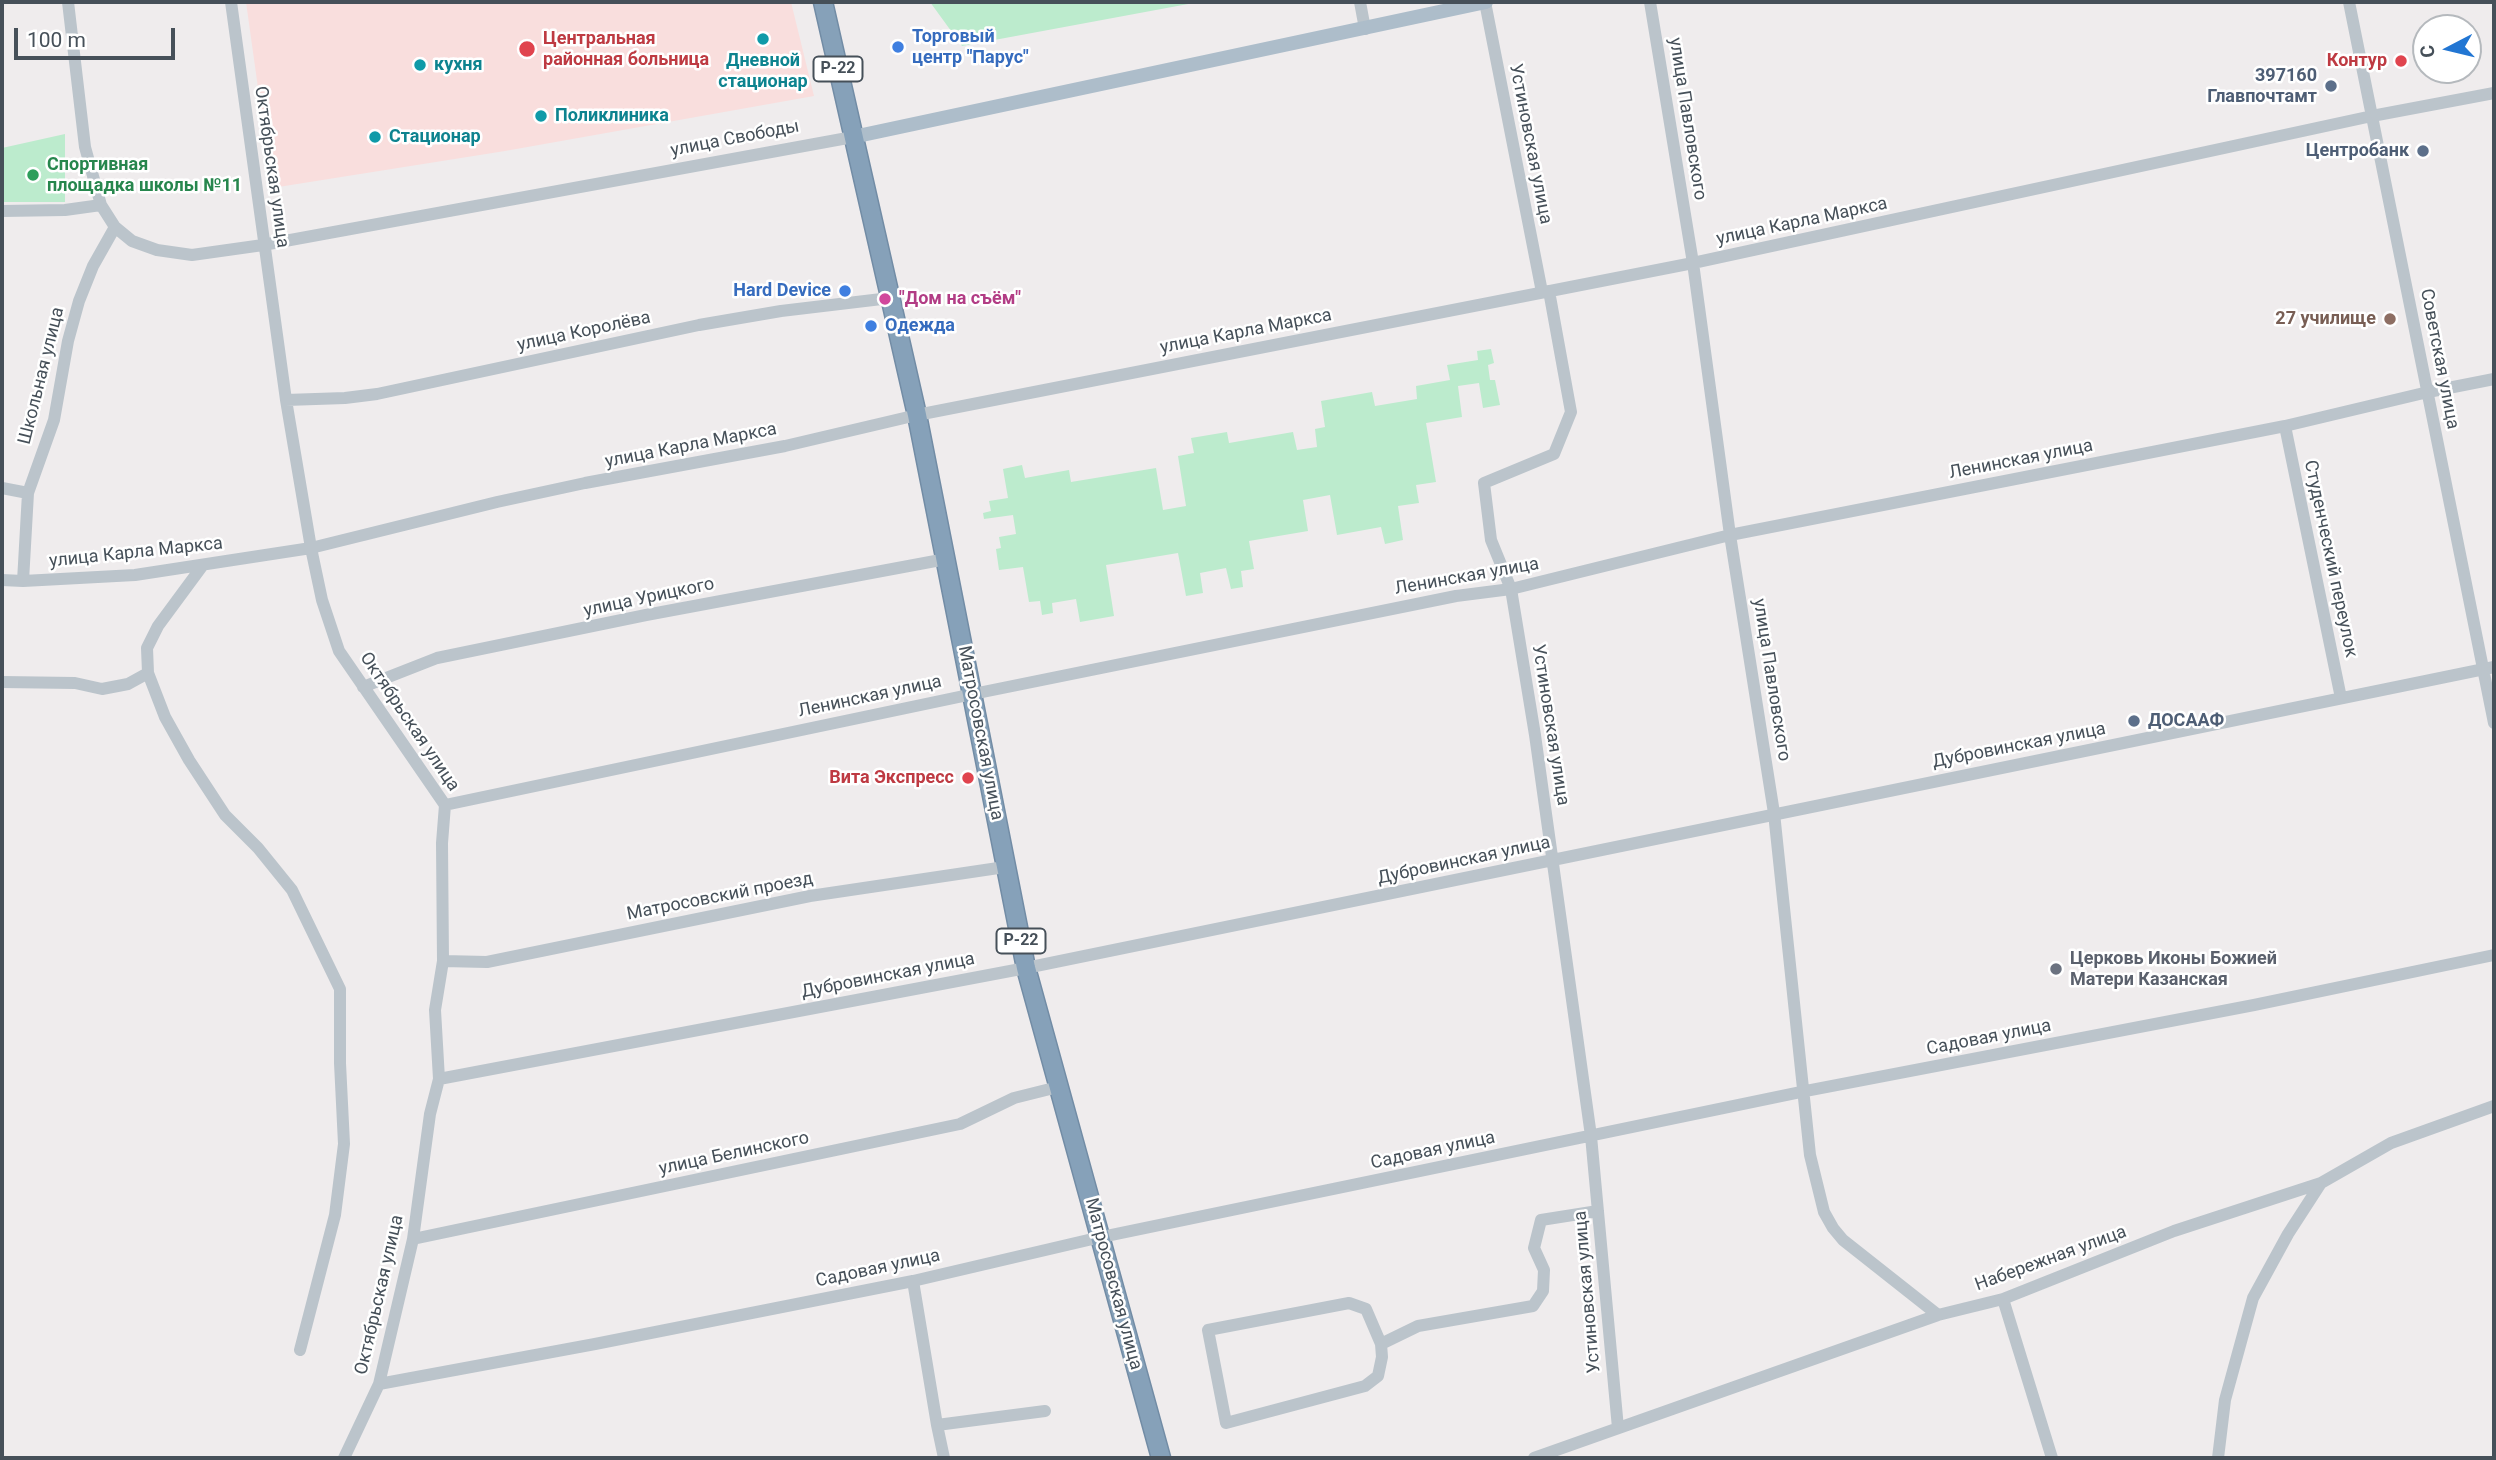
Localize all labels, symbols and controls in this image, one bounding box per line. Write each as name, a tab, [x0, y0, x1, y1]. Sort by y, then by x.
scale bar	[18, 14, 178, 58]
north arrow	[2412, 14, 2482, 84]
place label: Торговый центр "Парус"	[912, 26, 1029, 68]
text: 100 m	[27, 28, 86, 52]
place label: Центральная районная больница	[543, 28, 709, 70]
marker: Дневной стационар	[755, 31, 771, 47]
street label: улица Павловского	[1663, 36, 1711, 202]
marker: Центральная районная больница	[517, 39, 537, 59]
marker: Торговый центр "Парус"	[890, 39, 906, 55]
text: С	[2415, 44, 2440, 59]
place label: Дневной стационар	[718, 50, 808, 92]
place label: Контур	[2327, 50, 2387, 72]
marker: Контур	[2393, 53, 2409, 69]
place label: кухня	[434, 54, 483, 76]
marker: кухня	[412, 57, 428, 73]
road number: Р-22	[814, 57, 862, 82]
street label: Устиновская улица	[1504, 62, 1556, 226]
place label: 397160 Главпочтамт	[2207, 65, 2317, 108]
marker: 397160 Главпочтамт	[2323, 78, 2339, 94]
street label: Октябрьская улица	[249, 85, 293, 249]
place label: Поликлиника	[555, 105, 669, 127]
marker: Поликлиника	[533, 108, 549, 124]
street label: улица Свободы	[669, 116, 801, 162]
place label: Стационар	[389, 126, 481, 148]
marker: Стационар	[367, 129, 383, 145]
place label: Центробанк	[2306, 140, 2409, 162]
marker: Центробанк	[2415, 143, 2431, 159]
place label: Спортивная площадка школы №11	[47, 154, 242, 196]
marker: Спортивная площадка школы №11	[25, 167, 41, 183]
street label: улица Карла Маркса	[1715, 193, 1889, 251]
place label: Hard Device	[733, 280, 831, 302]
marker: Hard Device	[837, 283, 853, 299]
street label: Советская улица	[2415, 287, 2463, 431]
place label: "Дом на съём"	[899, 288, 1021, 310]
marker: "Дом на съём"	[877, 291, 893, 307]
street label: Школьная улица	[15, 305, 69, 447]
street label: улица Карла Маркса	[1158, 305, 1334, 359]
street label: улица Королёва	[515, 307, 653, 357]
place label: 27 училище	[2275, 308, 2376, 330]
marker: 27 училище	[2382, 311, 2398, 327]
place label: Одежда	[885, 315, 955, 337]
marker: Одежда	[863, 318, 879, 334]
street label: улица Карла Маркса	[603, 419, 779, 473]
street label: Ленинская улица	[1947, 435, 2095, 485]
street label: Студенческий переулок	[2299, 458, 2361, 660]
street label: улица Карла Маркса	[48, 533, 224, 573]
street label: Ленинская улица	[1393, 554, 1541, 600]
street label: улица Урицкого	[582, 574, 716, 622]
street label: улица Павловского	[1747, 597, 1795, 763]
street label: Устиновская улица	[1527, 643, 1573, 807]
street label: Матросовская улица	[953, 644, 1007, 822]
street label: Октябрьская улица	[354, 648, 464, 796]
street label: Ленинская улица	[796, 671, 944, 723]
place label: ДОСААФ	[2148, 710, 2224, 732]
marker: ДОСААФ	[2126, 713, 2142, 729]
street label: Дубровинская улица	[1931, 719, 2107, 773]
place label: Вита Экспресс	[829, 767, 954, 789]
marker: Вита Экспресс	[960, 770, 976, 786]
street label: Дубровинская улица	[1376, 832, 1552, 890]
street label: Матросовский проезд	[625, 868, 815, 926]
road number: Р-22	[996, 928, 1046, 953]
place label: Церковь Иконы Божией Матери Казанская	[2070, 948, 2277, 990]
street label: Дубровинская улица	[800, 949, 976, 1003]
marker: Церковь Иконы Божией Матери Казанская	[2048, 961, 2064, 977]
street label: Садовая улица	[1925, 1015, 2053, 1061]
street label: Садовая улица	[1369, 1127, 1497, 1175]
street label: улица Белинского	[657, 1128, 811, 1180]
street label: Матросовская улица	[1080, 1196, 1146, 1372]
street label: Устиновская улица	[1570, 1210, 1606, 1374]
street label: Октябрьская улица	[351, 1213, 409, 1377]
street label: Набережная улица	[1972, 1222, 2130, 1296]
street label: Садовая улица	[814, 1245, 942, 1293]

